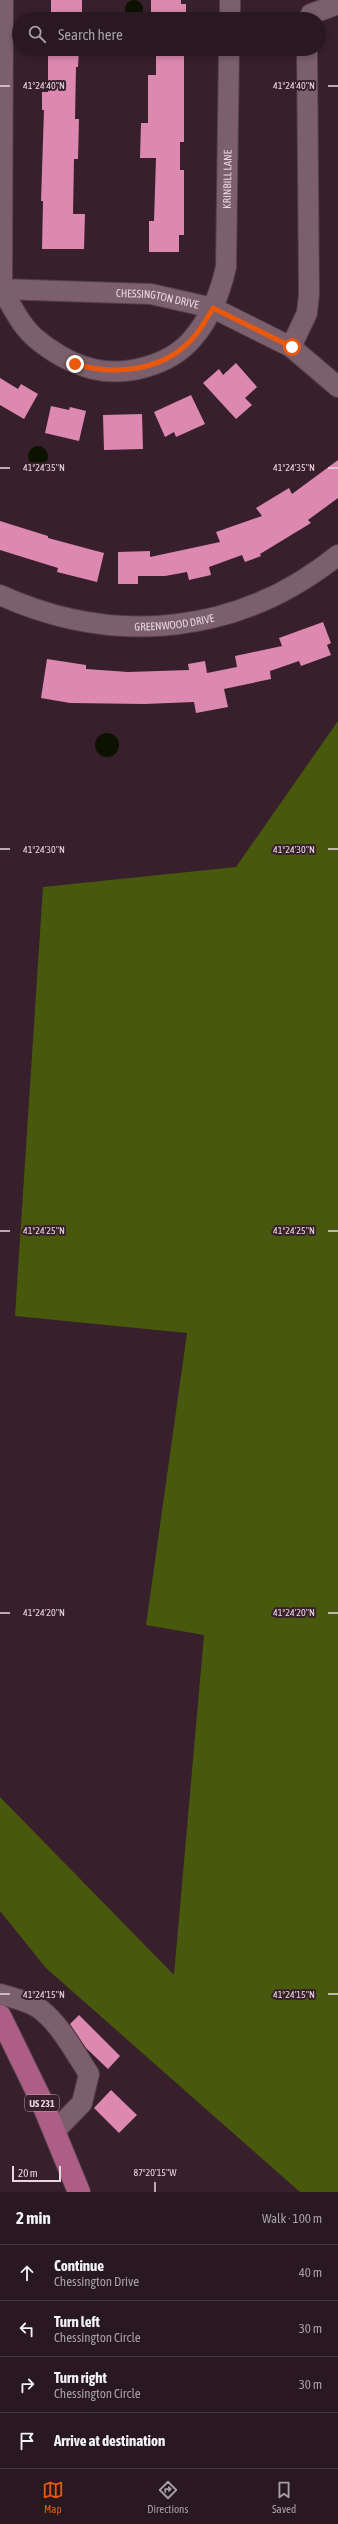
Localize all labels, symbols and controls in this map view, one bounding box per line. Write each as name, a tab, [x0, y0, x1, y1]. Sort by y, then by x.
search box	[12, 12, 326, 56]
icon: search	[26, 23, 48, 45]
text: Search here	[58, 26, 123, 43]
text: 41°24'40"N	[23, 80, 65, 91]
text: 41°24'40"N	[273, 80, 315, 91]
street label: KRINBILL LANE	[221, 149, 234, 209]
street label: CHESSINGTON DRIVE	[116, 287, 200, 311]
route start	[283, 338, 301, 356]
route end	[66, 355, 84, 373]
text: 41°24'35"N	[23, 462, 65, 473]
text: 41°24'35"N	[273, 462, 315, 473]
street label: GREENWOOD DRIVE	[134, 612, 216, 632]
text: 41°24'30"N	[23, 844, 65, 855]
text: 41°24'30"N	[273, 844, 315, 855]
text: 41°24'25"N	[23, 1225, 65, 1236]
text: 41°24'25"N	[273, 1225, 315, 1236]
text: 41°24'20"N	[23, 1607, 65, 1618]
text: 41°24'20"N	[273, 1607, 315, 1618]
text: 41°24'15"N	[23, 1989, 65, 2000]
text: 41°24'15"N	[273, 1989, 315, 2000]
road number: US 231	[25, 2095, 59, 2111]
scale bar	[12, 2164, 61, 2183]
text: 20 m	[18, 2167, 38, 2179]
text: 87°20'15"W	[133, 2167, 177, 2178]
text: 2 min	[16, 2208, 51, 2228]
text: Walk · 100 m	[262, 2211, 322, 2226]
text: Continue	[54, 2257, 104, 2274]
icon: ahead	[16, 2262, 38, 2284]
text: 40 m	[299, 2265, 322, 2280]
text: Chessington Drive	[54, 2274, 139, 2289]
text: Turn left	[54, 2313, 100, 2330]
icon: left	[16, 2318, 38, 2340]
text: 30 m	[299, 2321, 322, 2336]
text: Chessington Circle	[54, 2330, 141, 2345]
text: Turn right	[54, 2369, 107, 2386]
icon: right	[16, 2374, 38, 2396]
text: 30 m	[299, 2377, 322, 2392]
text: Chessington Circle	[54, 2386, 141, 2401]
icon: arrive	[16, 2430, 38, 2452]
text: Arrive at destination	[54, 2432, 165, 2449]
tab: Map	[42, 2479, 64, 2515]
tab: Directions	[147, 2479, 188, 2515]
tab: Saved	[272, 2479, 296, 2515]

